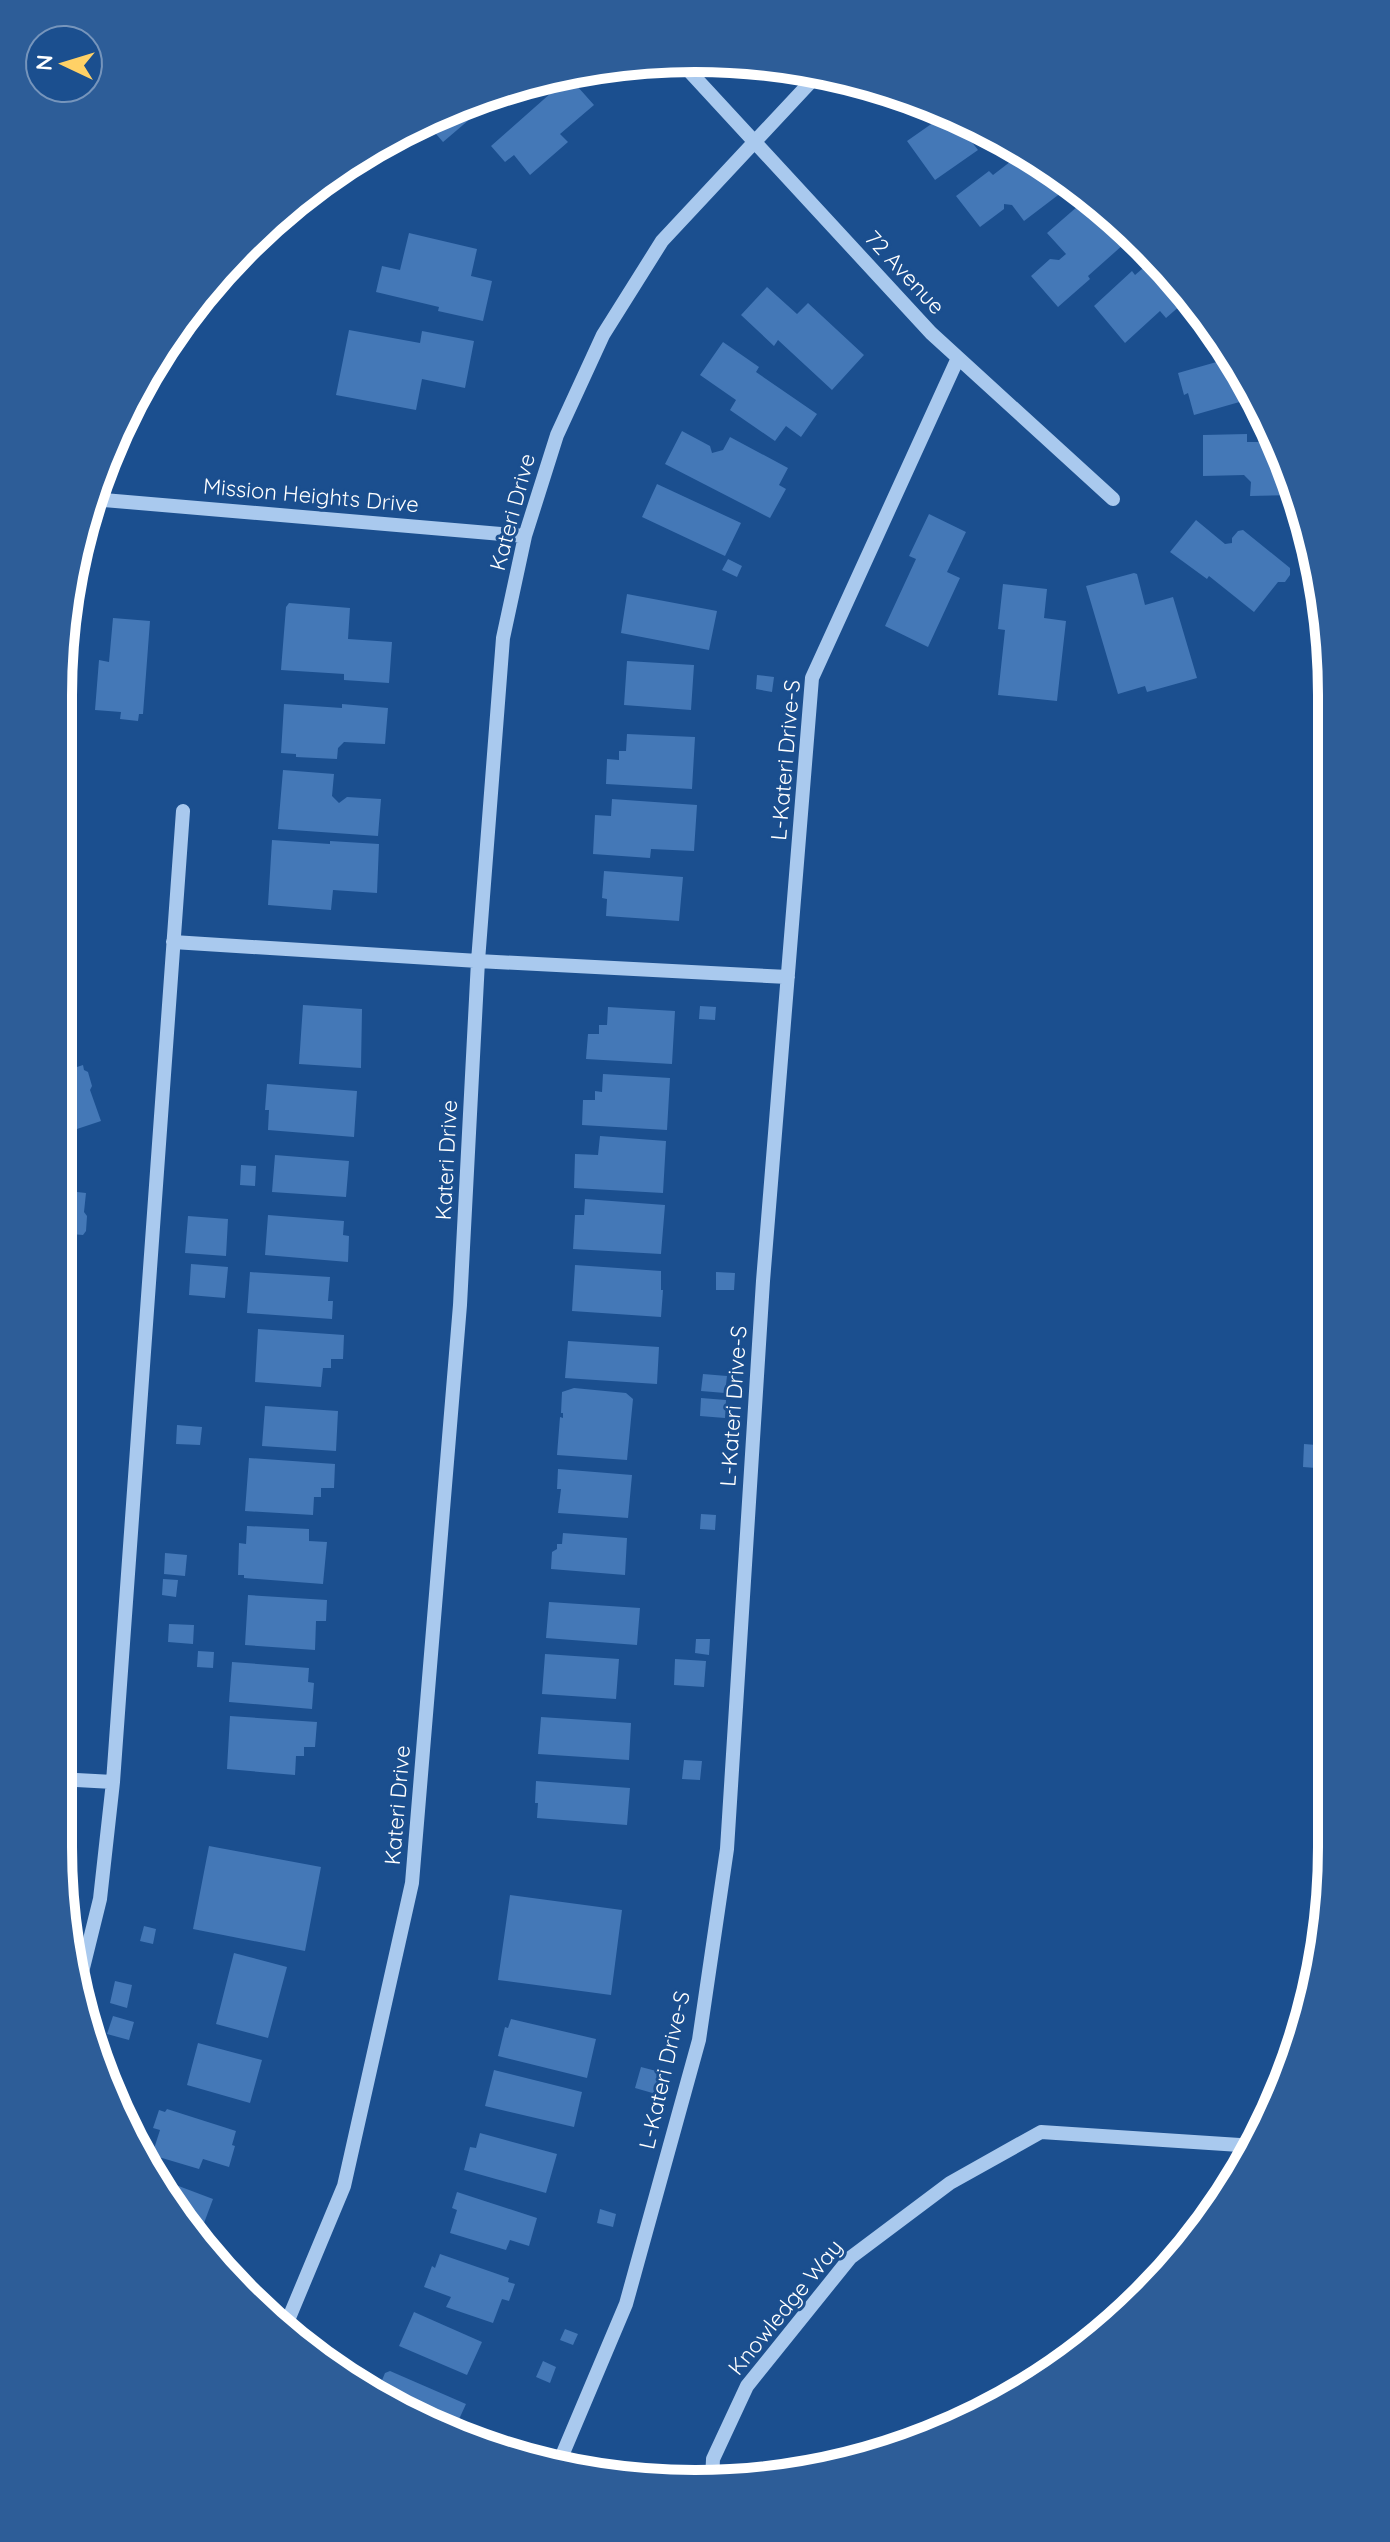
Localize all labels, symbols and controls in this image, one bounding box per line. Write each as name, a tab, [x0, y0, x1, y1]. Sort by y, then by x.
north arrow	[24, 24, 104, 104]
text: N	[30, 54, 59, 72]
street label: 72 Avenue	[859, 224, 951, 320]
street label: Kateri Drive	[483, 450, 541, 574]
street label: Mission Heights Drive	[202, 472, 420, 518]
street label: L-Kateri Drive-S	[764, 678, 806, 842]
street label: Kateri Drive	[429, 1099, 463, 1221]
street label: L-Kateri Drive-S	[713, 1325, 753, 1487]
street label: Kateri Drive	[378, 1744, 416, 1866]
street label: L-Kateri Drive-S	[632, 1988, 696, 2152]
street label: Knowledge Way	[722, 2234, 848, 2380]

